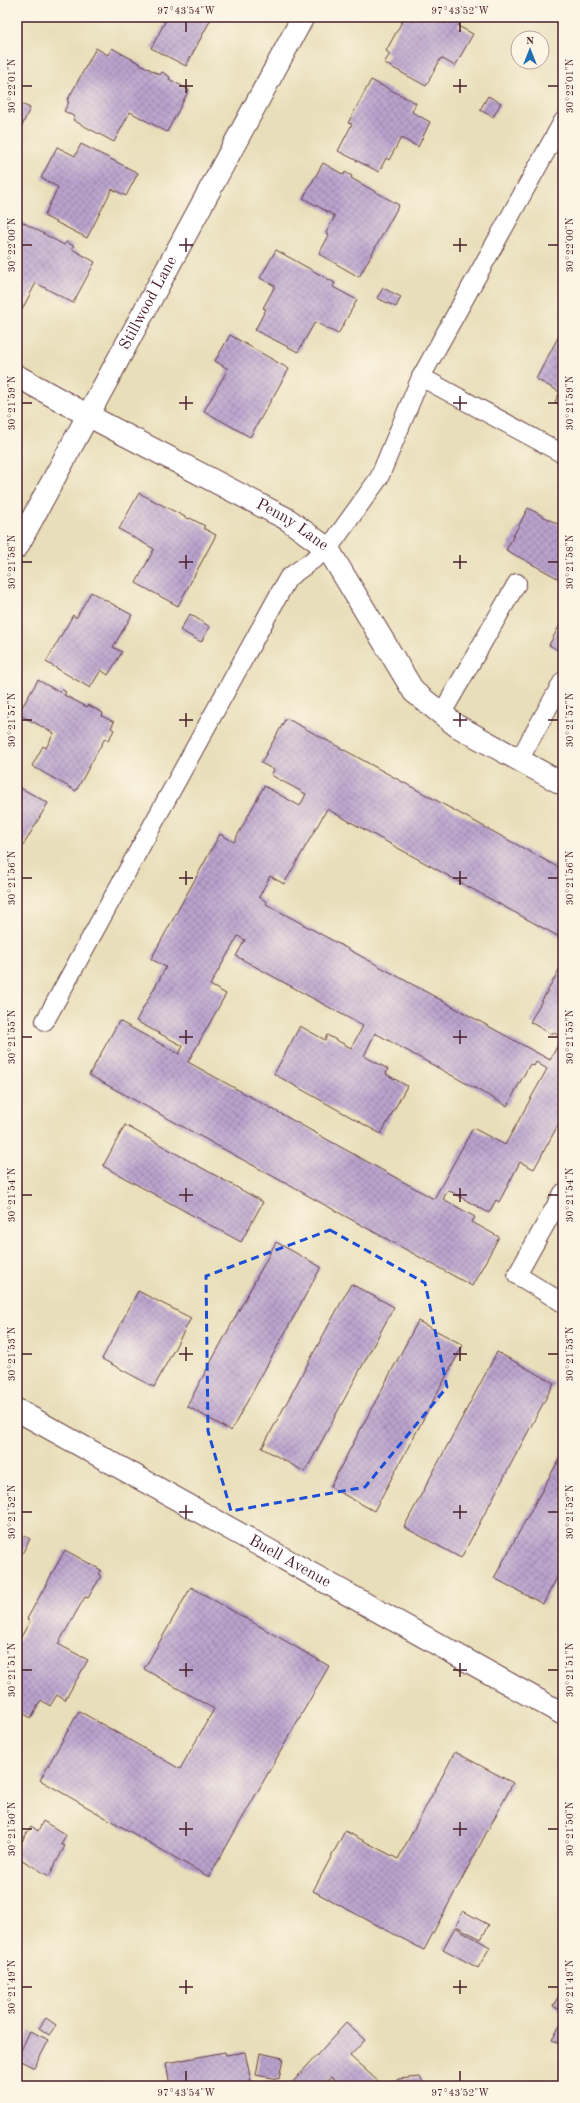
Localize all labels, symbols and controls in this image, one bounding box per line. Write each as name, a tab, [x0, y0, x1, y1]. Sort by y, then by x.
text: 97°43'54"W	[157, 6, 215, 16]
text: 97°43'52"W	[431, 6, 489, 16]
north arrow	[510, 30, 550, 70]
text: N	[526, 36, 535, 47]
text: 30°22'01"N	[7, 58, 17, 113]
text: 30°22'01"N	[565, 58, 575, 113]
text: 30°22'00"N	[7, 217, 17, 272]
text: 30°22'00"N	[565, 217, 575, 272]
street label: Stillwood Lane	[117, 254, 180, 353]
text: 30°21'59"N	[7, 375, 17, 430]
text: 30°21'59"N	[565, 375, 575, 430]
street label: Penny Lane	[253, 496, 331, 554]
text: 30°21'58"N	[7, 534, 17, 589]
text: 30°21'58"N	[565, 534, 575, 589]
text: 30°21'57"N	[7, 692, 17, 747]
text: 30°21'57"N	[565, 692, 575, 747]
text: 30°21'56"N	[7, 850, 17, 905]
text: 30°21'56"N	[565, 850, 575, 905]
text: 30°21'55"N	[7, 1009, 17, 1064]
text: 30°21'55"N	[565, 1009, 575, 1064]
text: 30°21'54"N	[7, 1167, 17, 1222]
text: 30°21'54"N	[565, 1167, 575, 1222]
text: 30°21'53"N	[7, 1326, 17, 1381]
text: 30°21'53"N	[565, 1326, 575, 1381]
text: 30°21'52"N	[7, 1484, 17, 1539]
text: 30°21'52"N	[565, 1484, 575, 1539]
street label: Buell Avenue	[246, 1533, 333, 1591]
text: 30°21'51"N	[7, 1642, 17, 1697]
text: 30°21'51"N	[565, 1642, 575, 1697]
text: 30°21'50"N	[7, 1801, 17, 1856]
text: 30°21'50"N	[565, 1801, 575, 1856]
text: 30°21'49"N	[7, 1959, 17, 2014]
text: 30°21'49"N	[565, 1959, 575, 2014]
text: 97°43'54"W	[157, 2088, 215, 2098]
text: 97°43'52"W	[431, 2088, 489, 2098]

